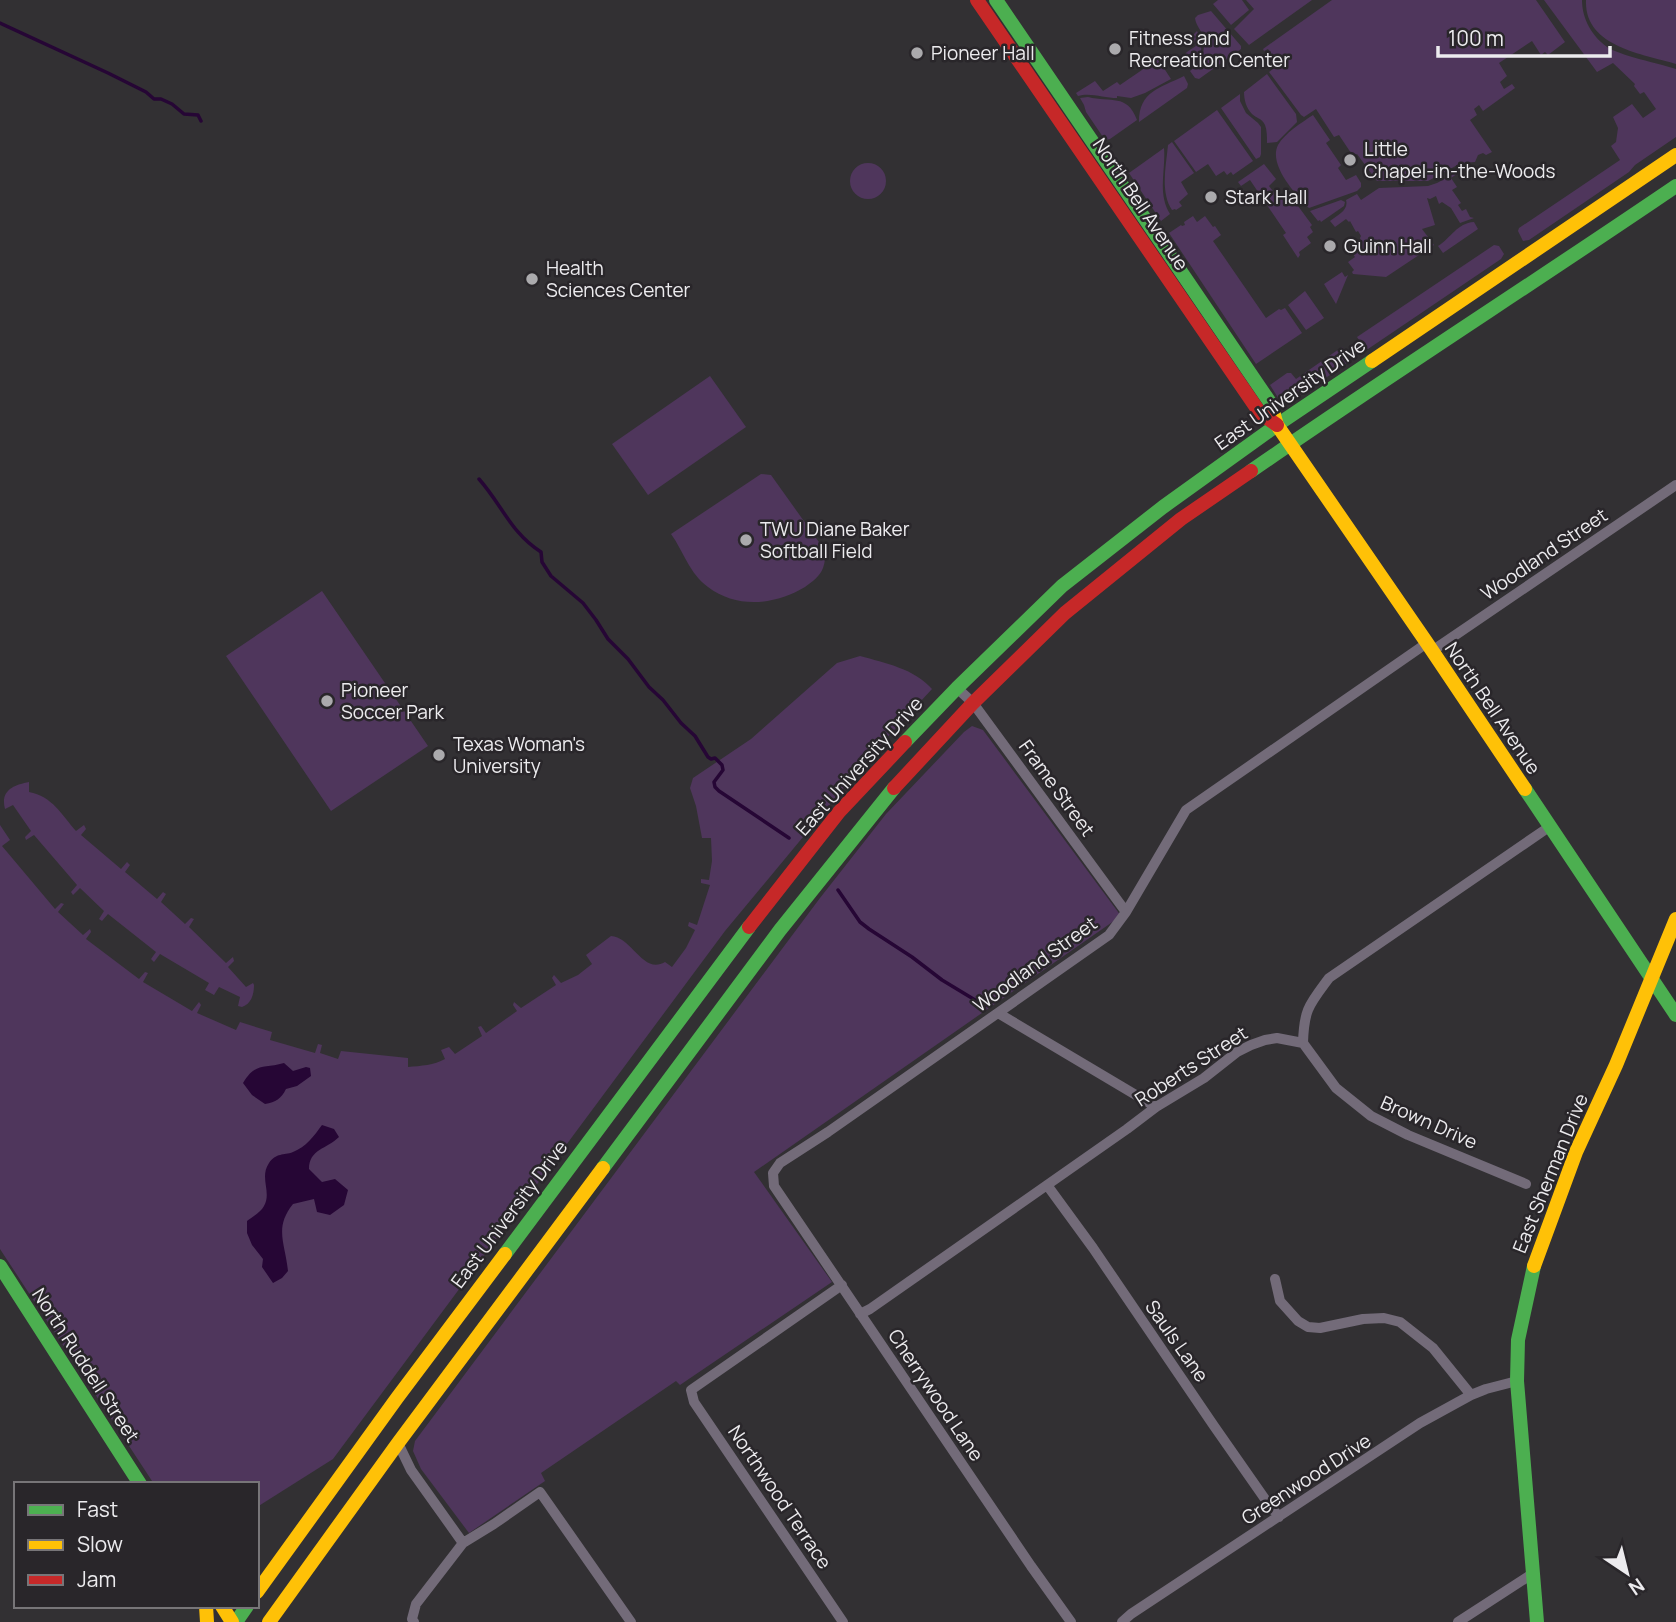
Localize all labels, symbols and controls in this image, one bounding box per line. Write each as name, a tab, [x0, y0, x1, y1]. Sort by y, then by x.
scale bar	[1438, 14, 1610, 58]
text: 100 m	[1448, 24, 1504, 52]
place label: Fitness and Recreation Center	[1129, 25, 1290, 73]
place label: Pioneer Hall	[931, 40, 1035, 66]
marker: Fitness and Recreation Center	[1107, 41, 1123, 57]
marker: Pioneer Hall	[909, 45, 925, 61]
street label: North Bell Avenue	[1087, 133, 1195, 275]
place label: Little Chapel-in-the-Woods	[1364, 136, 1555, 184]
marker: Little Chapel-in-the-Woods	[1342, 152, 1358, 168]
place label: Stark Hall	[1225, 184, 1307, 210]
marker: Stark Hall	[1203, 189, 1219, 205]
place label: Guinn Hall	[1344, 233, 1432, 259]
marker: Guinn Hall	[1322, 238, 1338, 254]
place label: Health Sciences Center	[546, 255, 691, 303]
marker: Health Sciences Center	[524, 271, 540, 287]
street label: East University Drive	[1209, 332, 1371, 456]
street label: Woodland Street	[1476, 502, 1612, 606]
place label: TWU Diane Baker Softball Field	[760, 516, 910, 564]
marker: TWU Diane Baker Softball Field	[738, 532, 754, 548]
street label: North Bell Avenue	[1439, 637, 1547, 779]
place label: Pioneer Soccer Park	[341, 677, 445, 725]
street label: East University Drive	[790, 691, 928, 841]
marker: Pioneer Soccer Park	[319, 693, 335, 709]
place label: Texas Woman's University	[453, 731, 585, 779]
street label: Frame Street	[1013, 735, 1101, 841]
marker: Texas Woman's University	[431, 747, 447, 763]
street label: Woodland Street	[968, 910, 1102, 1018]
street label: Roberts Street	[1130, 1020, 1252, 1112]
street label: Brown Drive	[1377, 1089, 1481, 1155]
street label: East Sherman Drive	[1506, 1089, 1594, 1257]
street label: East University Drive	[445, 1135, 573, 1293]
street label: North Ruddell Street	[26, 1283, 146, 1447]
street label: Sauls Lane	[1139, 1295, 1215, 1387]
street label: Cherrywood Lane	[882, 1324, 990, 1466]
street label: Northwood Terrace	[722, 1420, 838, 1574]
street label: Greenwood Drive	[1236, 1427, 1376, 1531]
legend	[14, 1482, 259, 1608]
text: Fast	[77, 1495, 118, 1523]
text: Slow	[77, 1530, 123, 1558]
north arrow	[1592, 1538, 1662, 1608]
text: Jam	[77, 1565, 116, 1593]
text: N	[1624, 1572, 1650, 1601]

